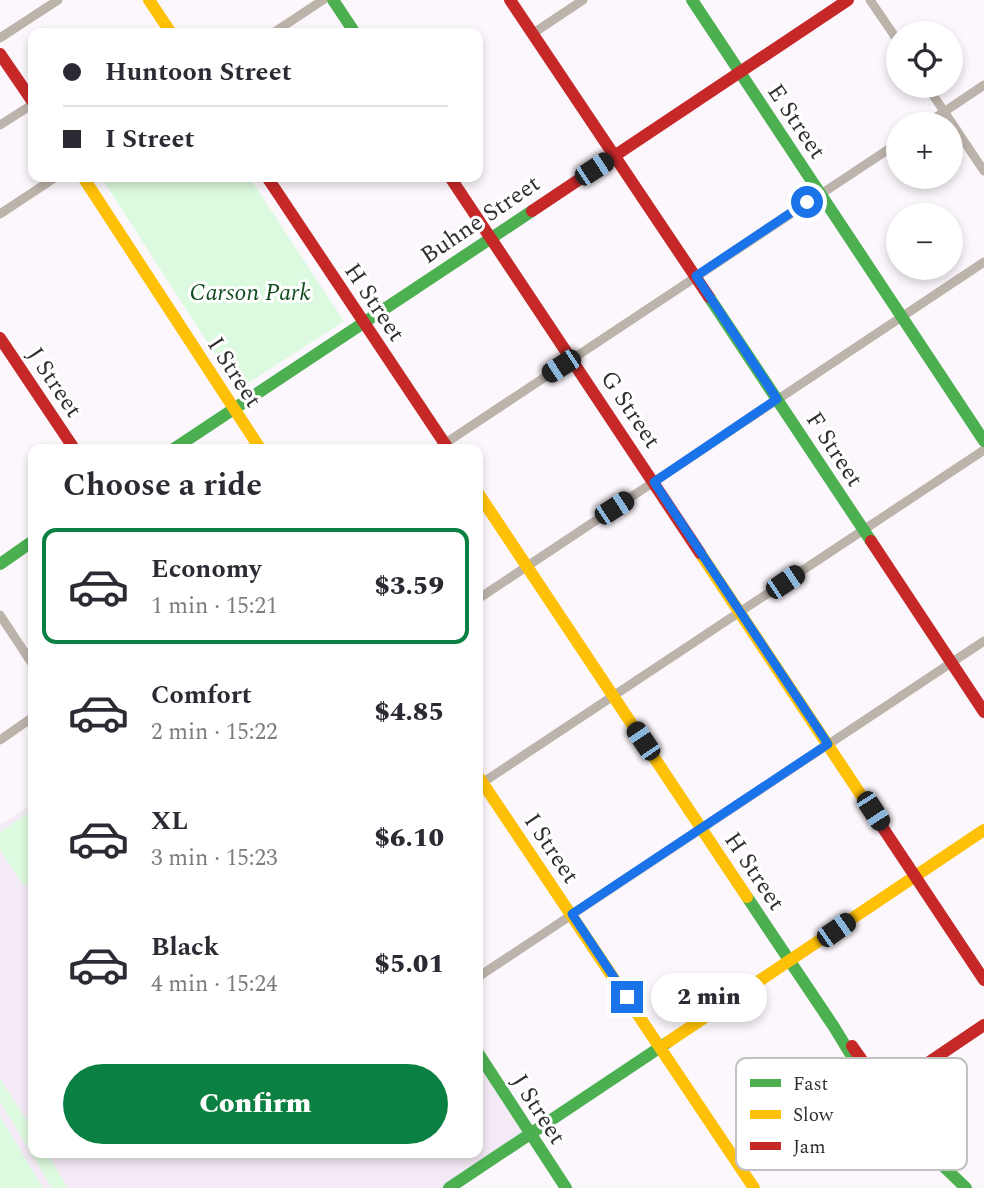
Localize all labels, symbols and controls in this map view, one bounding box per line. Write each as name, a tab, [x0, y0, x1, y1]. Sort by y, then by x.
map controls	[886, 21, 963, 280]
button: locate	[886, 21, 963, 98]
text: Huntoon Street	[105, 52, 292, 92]
street label: E Street	[758, 76, 835, 167]
button: +	[886, 112, 963, 189]
text: I Street	[105, 119, 195, 159]
car	[571, 149, 618, 189]
street label: Buhne Street	[413, 166, 548, 273]
route start	[791, 186, 823, 218]
button: −	[886, 203, 963, 280]
street label: H Street	[335, 256, 414, 349]
park label: Carson Park	[189, 275, 311, 311]
street label: I Street	[198, 330, 271, 415]
street label: J Street	[17, 340, 91, 425]
car	[538, 346, 585, 386]
street label: G Street	[591, 363, 670, 456]
street label: F Street	[796, 405, 872, 494]
text: Choose a ride	[63, 461, 262, 510]
car	[591, 488, 638, 528]
text: Economy	[151, 549, 261, 589]
icon: car	[67, 555, 130, 618]
car	[762, 562, 809, 602]
text: $3.59	[374, 566, 444, 606]
text: 1 min · 15:21	[151, 589, 278, 624]
text: Comfort	[151, 675, 252, 715]
icon: car	[67, 681, 130, 744]
text: $4.85	[374, 692, 444, 732]
text: 2 min · 15:22	[151, 715, 278, 750]
car	[623, 718, 664, 764]
car	[853, 788, 894, 834]
text: XL	[151, 801, 188, 841]
street label: I Street	[514, 806, 588, 891]
icon: car	[67, 807, 130, 870]
text: $6.10	[374, 818, 444, 858]
street label: H Street	[715, 825, 794, 918]
text: 3 min · 15:23	[151, 841, 278, 876]
car	[813, 909, 860, 951]
text: Black	[151, 927, 219, 967]
icon: car	[67, 933, 130, 996]
text: $5.01	[374, 944, 444, 984]
text: 4 min · 15:24	[151, 967, 278, 1002]
callout: 2 min	[652, 972, 767, 1021]
text: 2 min	[677, 980, 741, 1015]
route end	[611, 981, 643, 1013]
legend	[736, 1058, 967, 1170]
button: Confirm	[63, 1064, 448, 1144]
street label: J Street	[502, 1067, 575, 1152]
text: Fast	[793, 1070, 829, 1099]
text: Slow	[793, 1101, 834, 1130]
text: Jam	[793, 1133, 825, 1162]

